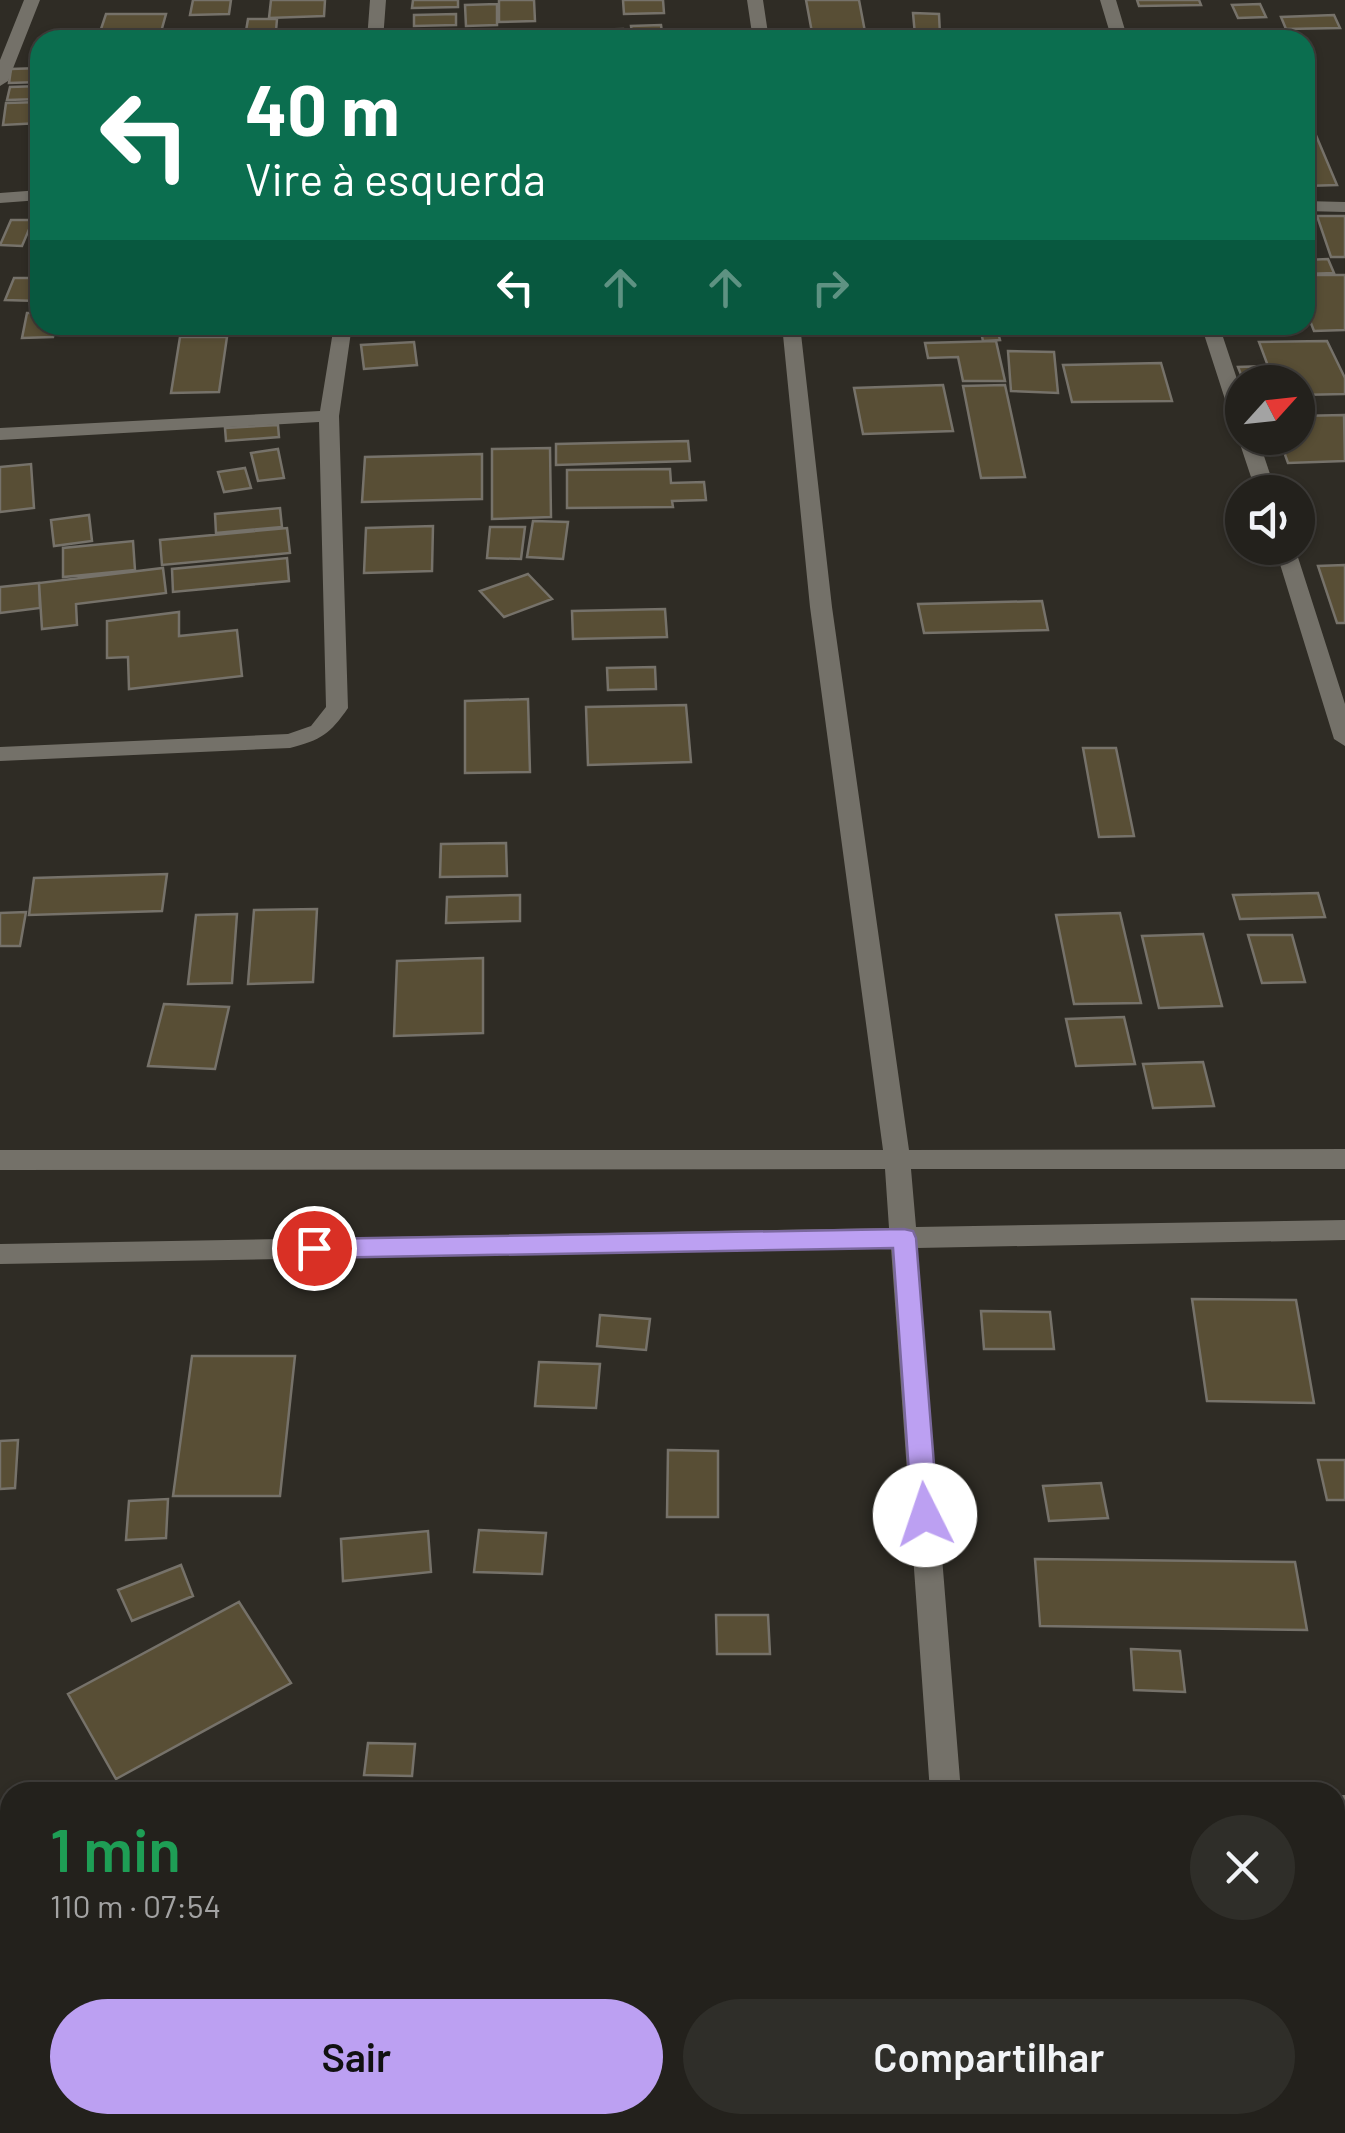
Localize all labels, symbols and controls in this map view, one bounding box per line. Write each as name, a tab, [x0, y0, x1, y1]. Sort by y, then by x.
text: 40 m	[245, 66, 400, 150]
icon: left	[80, 70, 210, 200]
text: Vire à esquerda	[245, 151, 546, 205]
icon: left	[488, 260, 543, 315]
icon: ahead	[593, 260, 648, 315]
icon: ahead	[698, 260, 753, 315]
icon: right	[803, 260, 858, 315]
north arrow	[1225, 365, 1315, 455]
map controls	[1225, 365, 1315, 565]
button: sound	[1225, 475, 1315, 565]
pin	[272, 1206, 357, 1291]
icon: arrive	[287, 1221, 342, 1276]
position arrow	[873, 1463, 977, 1567]
text: 1 min	[50, 1812, 181, 1884]
button: close	[1190, 1815, 1295, 1920]
text: 110 m · 07:54	[50, 1886, 221, 1924]
button: Sair	[50, 1999, 663, 2114]
button: Compartilhar	[683, 1999, 1295, 2114]

